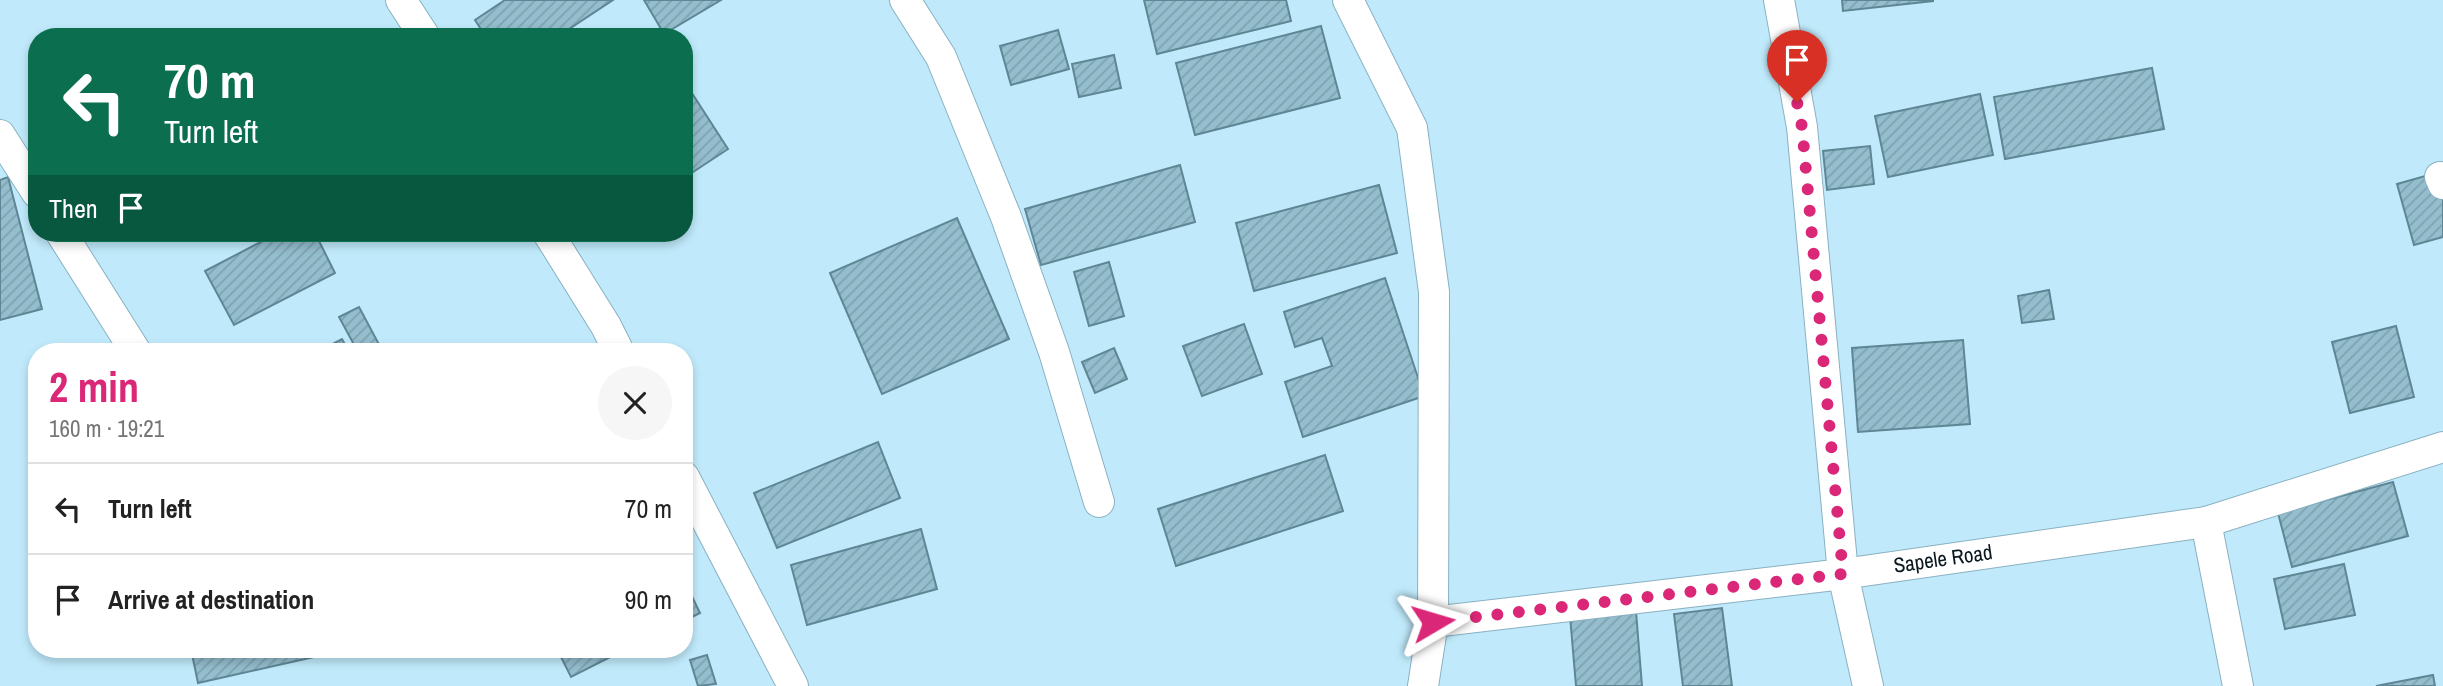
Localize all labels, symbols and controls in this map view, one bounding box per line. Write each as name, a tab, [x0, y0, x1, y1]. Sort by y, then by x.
pin	[1767, 30, 1827, 102]
icon: arrive	[1778, 41, 1816, 79]
text: 70 m	[164, 47, 256, 113]
icon: left	[49, 56, 140, 147]
text: Turn left	[164, 110, 258, 153]
icon: arrive	[112, 189, 150, 227]
text: Then	[49, 191, 98, 226]
text: 2 min	[49, 359, 139, 415]
button: close	[598, 366, 672, 440]
text: 160 m · 19:21	[49, 413, 164, 444]
icon: left	[49, 490, 87, 528]
text: Turn left	[108, 491, 192, 526]
text: 70 m	[625, 491, 672, 526]
street label: Sapele Road	[1892, 537, 1994, 580]
icon: arrive	[49, 581, 87, 619]
text: Arrive at destination	[108, 582, 314, 617]
text: 90 m	[625, 582, 672, 617]
position arrow	[1396, 585, 1470, 659]

